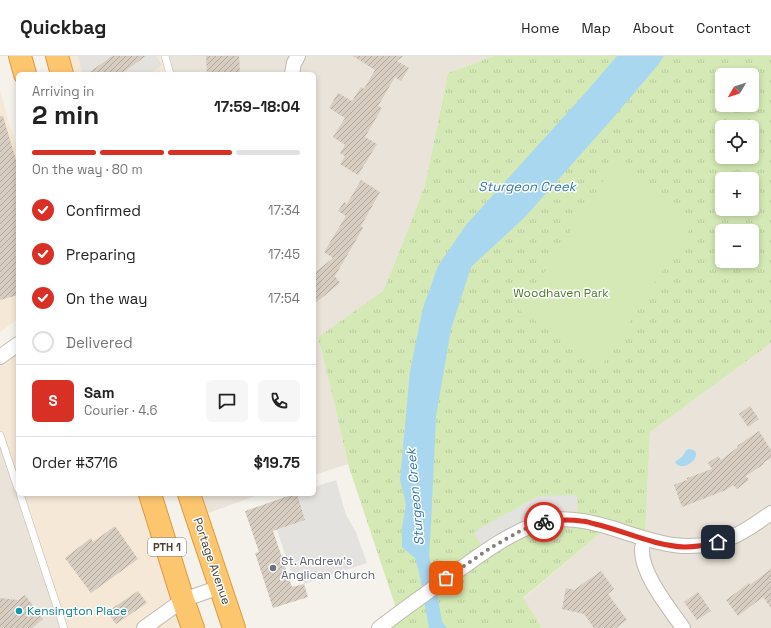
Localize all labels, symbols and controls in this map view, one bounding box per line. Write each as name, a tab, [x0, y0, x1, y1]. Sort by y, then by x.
text: Quickbag	[20, 15, 107, 40]
text: Home	[521, 19, 559, 37]
text: Map	[581, 19, 611, 37]
text: About	[633, 19, 674, 37]
text: Contact	[696, 19, 751, 37]
north arrow	[715, 68, 759, 112]
map controls	[715, 68, 759, 268]
text: Arriving in	[32, 83, 94, 100]
text: 17:59–18:04	[214, 97, 300, 116]
text: 2 min	[32, 98, 99, 132]
button: locate	[715, 120, 759, 164]
text: On the way · 80 m	[32, 161, 143, 178]
button: +	[715, 172, 759, 216]
water label: Sturgeon Creek	[478, 178, 578, 195]
icon: check	[32, 199, 54, 221]
text: Confirmed	[66, 201, 141, 220]
text: 17:34	[268, 202, 300, 219]
button: −	[715, 224, 759, 268]
icon: check	[32, 243, 54, 265]
text: Preparing	[66, 245, 136, 264]
text: 17:45	[268, 246, 300, 263]
park label: Woodhaven Park	[513, 285, 609, 301]
icon: check	[32, 287, 54, 309]
text: On the way	[66, 289, 147, 308]
text: 17:54	[268, 290, 300, 307]
text: Delivered	[66, 333, 133, 352]
button: chat	[206, 380, 248, 422]
button: phone	[258, 380, 300, 422]
text: Sam	[84, 383, 115, 402]
text: S	[48, 391, 58, 410]
text: Courier · 4.6	[84, 402, 157, 419]
water label: Sturgeon Creek	[402, 446, 428, 546]
text: Order #3716	[32, 453, 118, 472]
text: $19.75	[254, 453, 300, 472]
courier	[524, 502, 564, 542]
icon: bike	[533, 511, 555, 533]
street label: Portage Avenue	[190, 515, 234, 607]
pin	[701, 525, 735, 559]
icon: home	[707, 531, 729, 553]
road number: PTH 1	[148, 538, 186, 556]
place label: St. Andrew's Anglican Church	[281, 553, 375, 583]
pin	[429, 561, 463, 595]
marker: St. Andrew's Anglican Church	[268, 563, 278, 573]
icon: bag	[435, 567, 457, 589]
place label: Kensington Place	[27, 603, 127, 619]
marker: Kensington Place	[14, 606, 24, 616]

